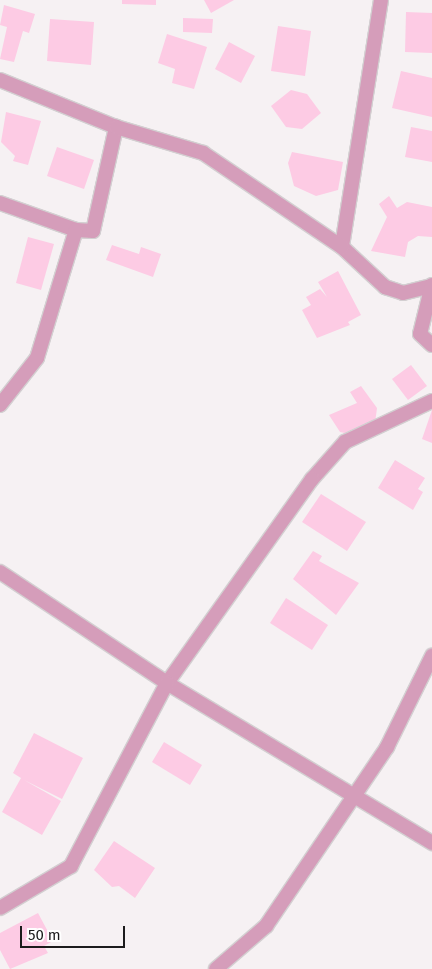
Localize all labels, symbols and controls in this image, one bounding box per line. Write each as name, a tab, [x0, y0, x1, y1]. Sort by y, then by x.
scale bar	[22, 916, 128, 948]
text: 50 m	[28, 926, 61, 944]

